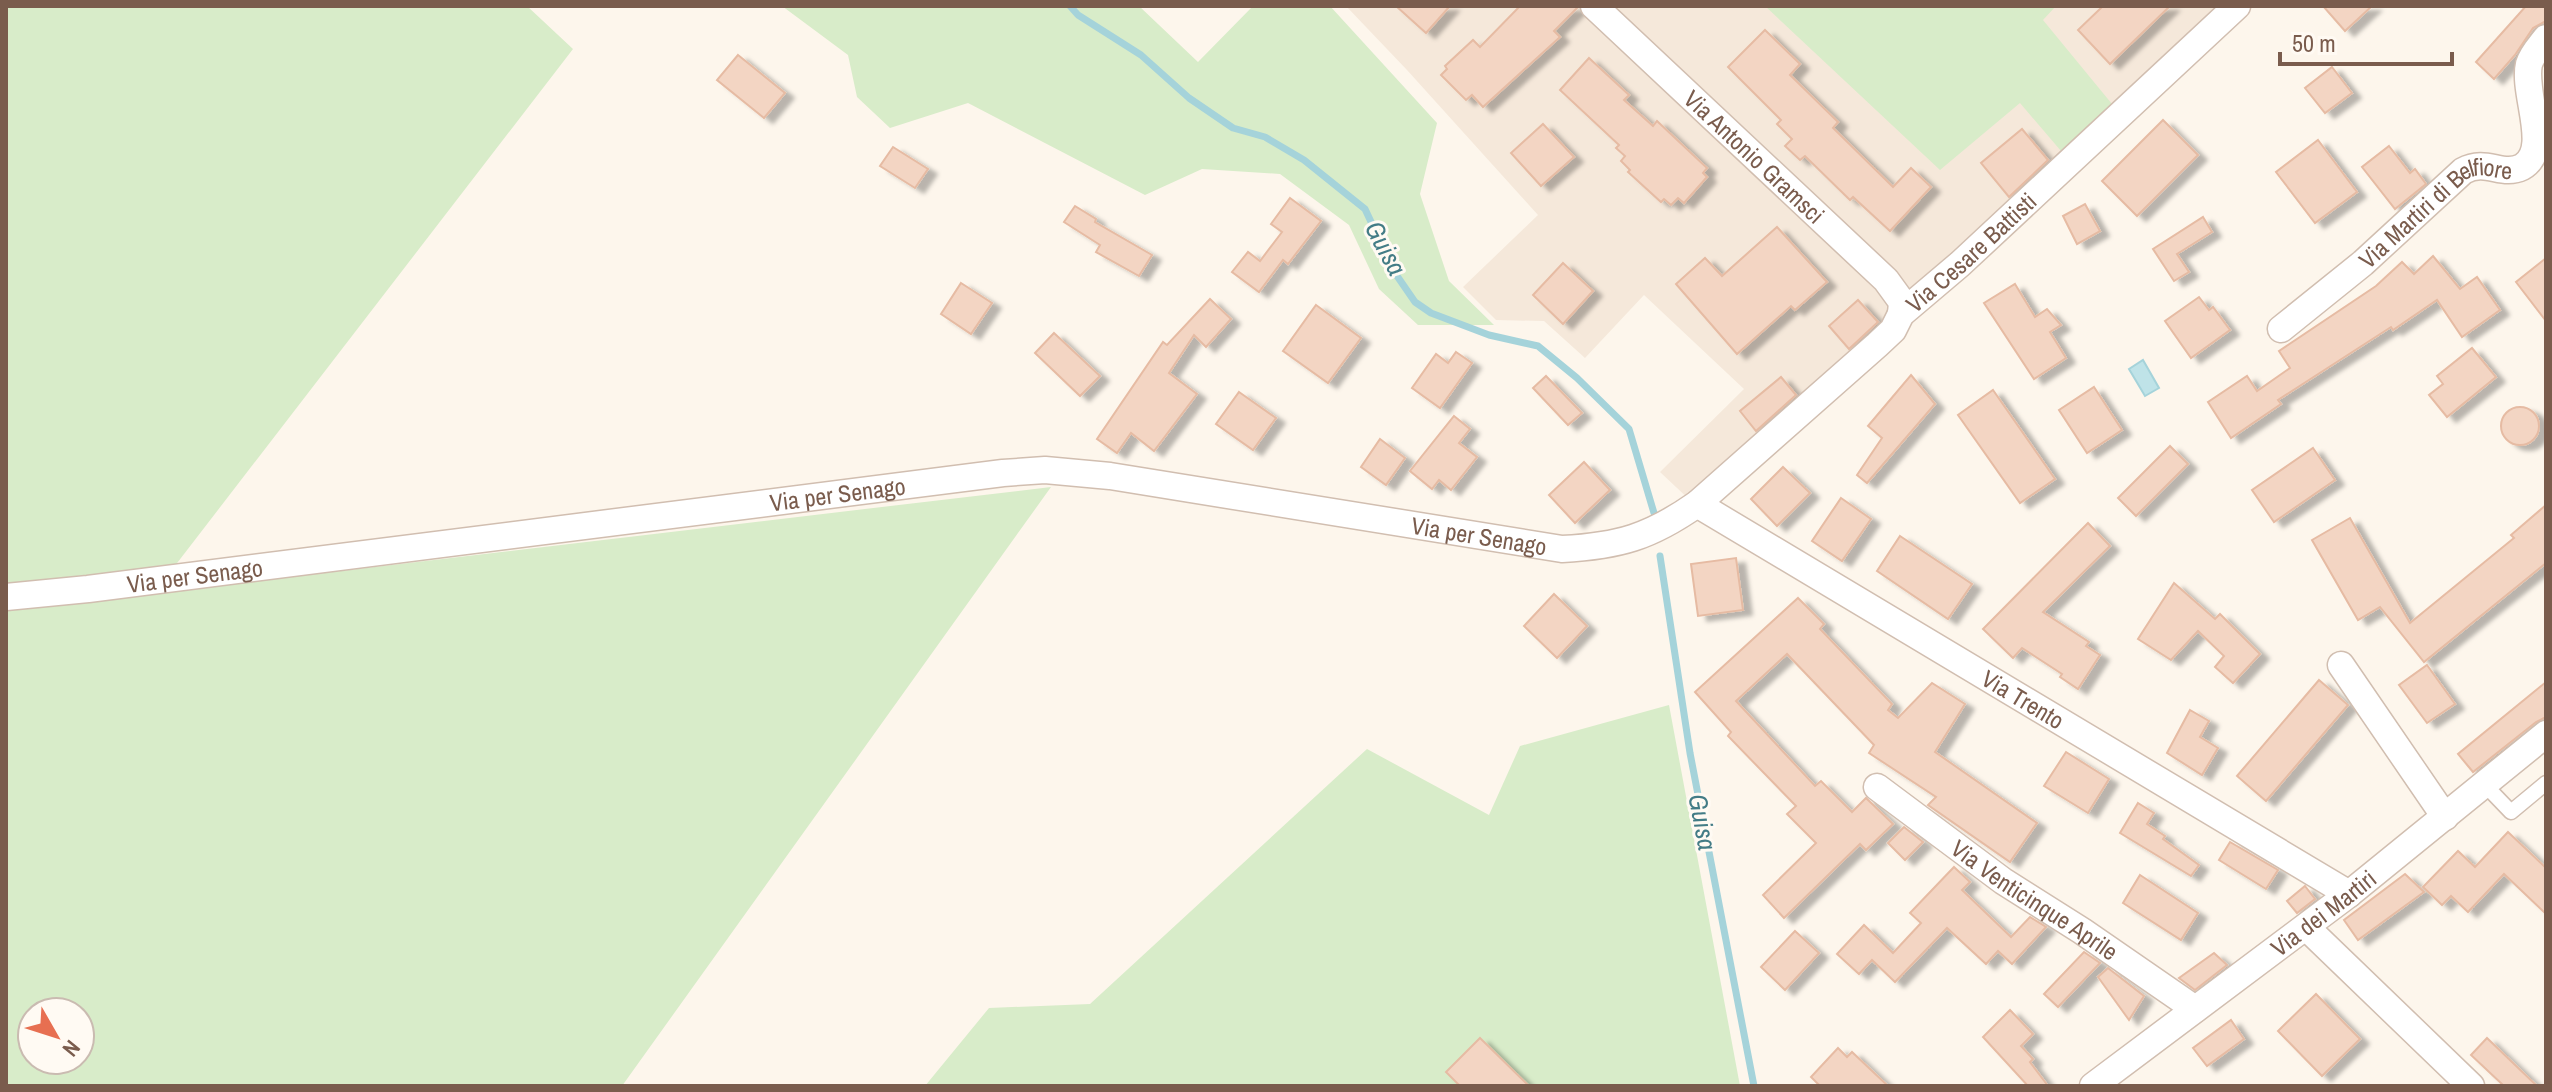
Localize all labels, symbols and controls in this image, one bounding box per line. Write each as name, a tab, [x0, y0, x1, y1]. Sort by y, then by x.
scale bar	[2280, 16, 2452, 66]
text: 50 m	[2292, 27, 2336, 59]
street label: Via Antonio Gramsci	[1677, 83, 1832, 230]
street label: Via Martiri di Belfiore	[2352, 150, 2513, 275]
street label: Via Cesare Battisti	[1899, 185, 2043, 319]
water label: Guisa	[1357, 215, 1415, 281]
street label: Via per Senago	[768, 470, 907, 518]
street label: Via per Senago	[1409, 509, 1549, 562]
street label: Via per Senago	[125, 551, 265, 600]
street label: Via Trento	[1976, 662, 2070, 736]
water label: Guisa	[1680, 791, 1726, 853]
street label: Via Venticinque Aprile	[1945, 832, 2125, 967]
street label: Via dei Martiri	[2264, 862, 2383, 963]
north arrow	[16, 996, 96, 1076]
text: N	[56, 1034, 87, 1063]

